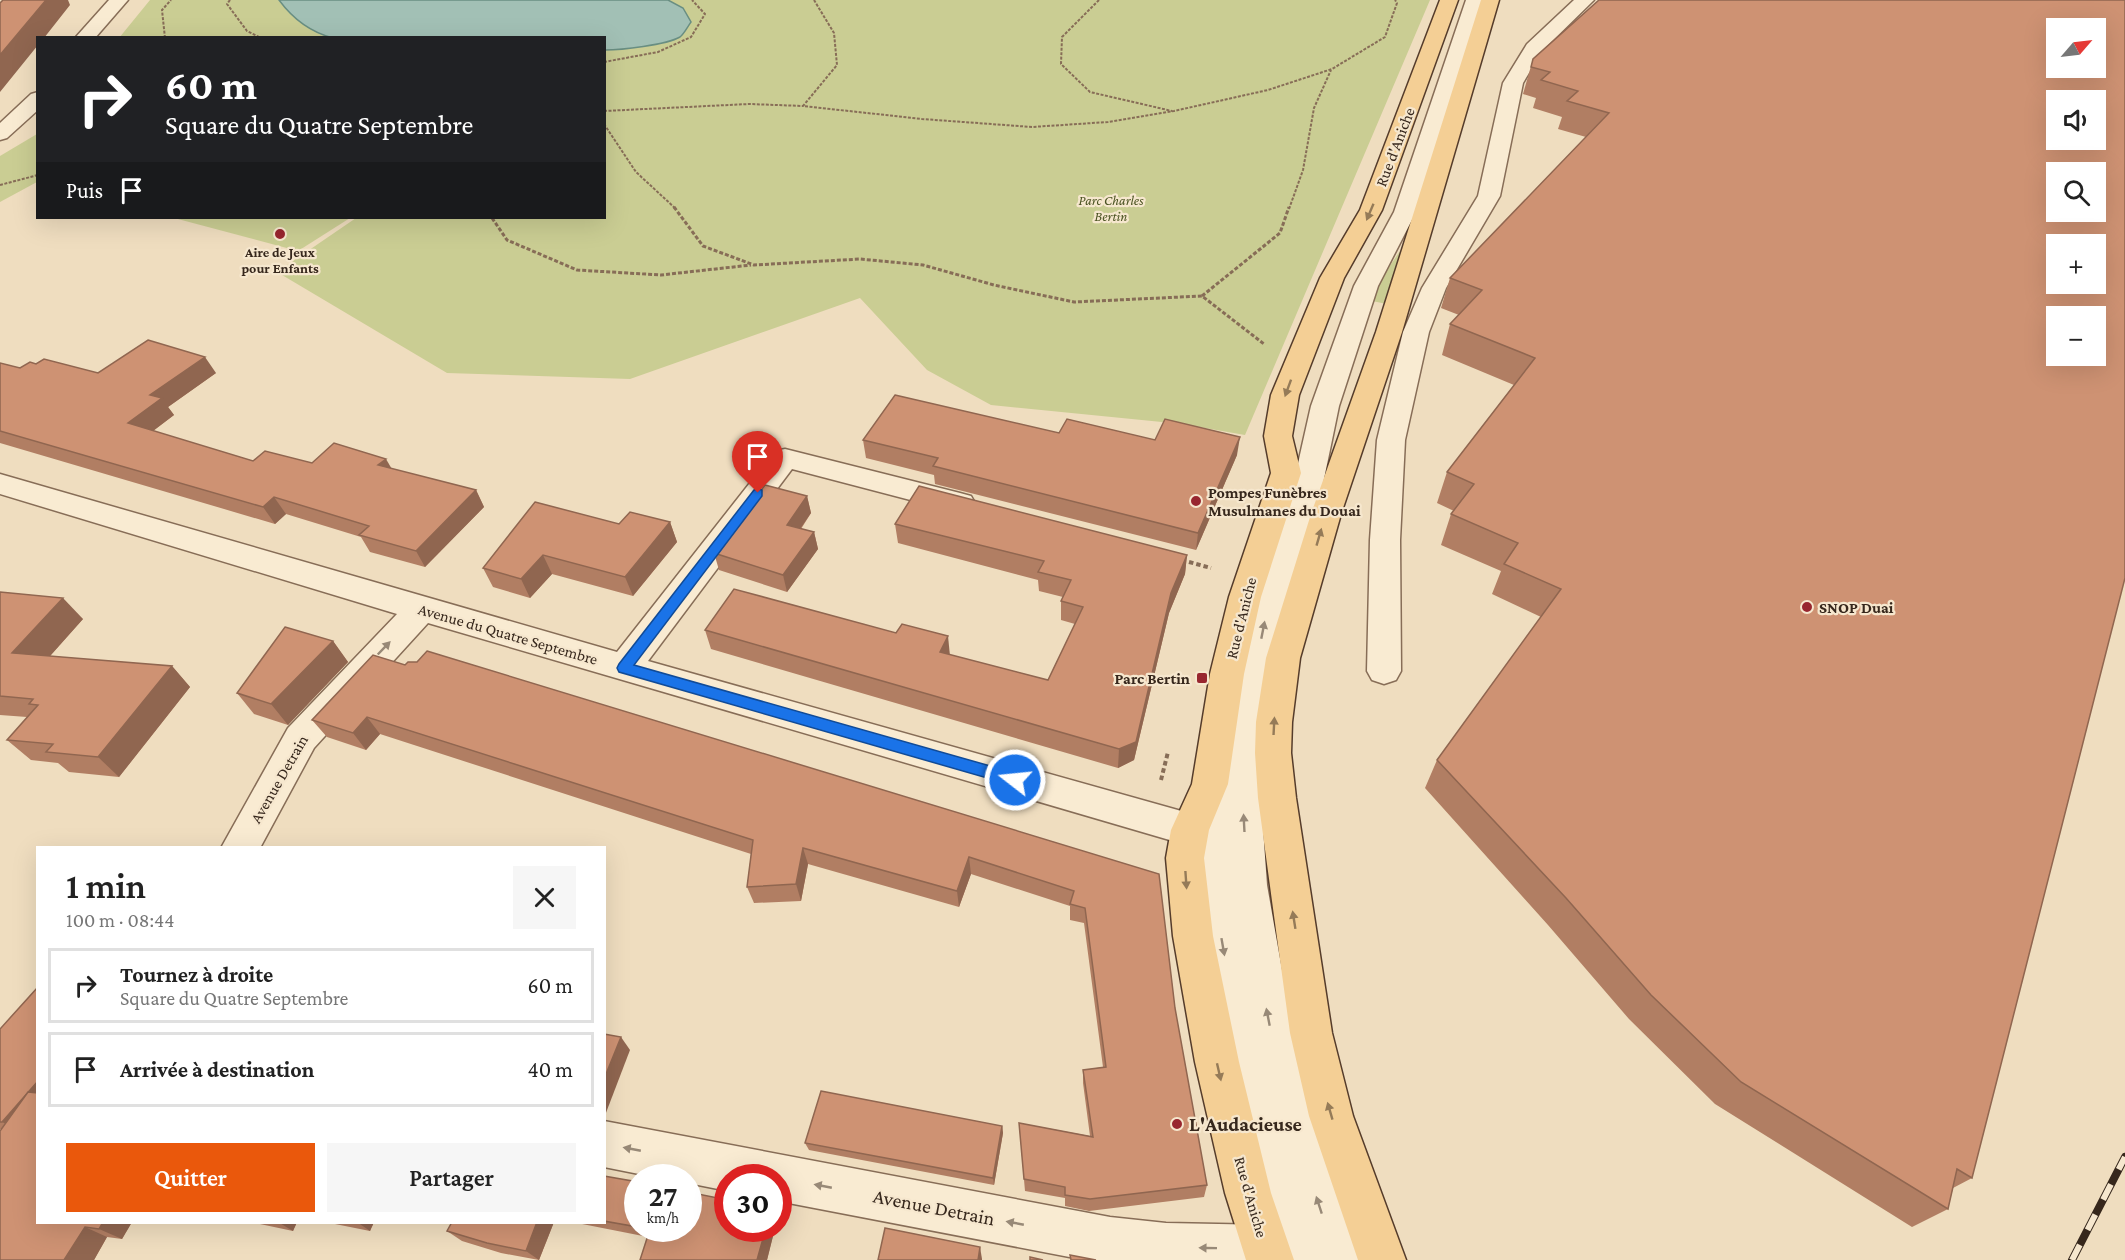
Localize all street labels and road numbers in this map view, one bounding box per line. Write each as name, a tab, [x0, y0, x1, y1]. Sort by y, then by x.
street label: Rue d'Aniche	[1372, 105, 1418, 189]
street label: Rue d'Aniche	[1223, 576, 1259, 660]
street label: Avenue du Quatre Septembre	[416, 600, 600, 669]
street label: Avenue Detrain	[247, 732, 311, 826]
street label: Rue d'Aniche	[1231, 1155, 1271, 1239]
street label: Avenue Detrain	[871, 1184, 997, 1230]

